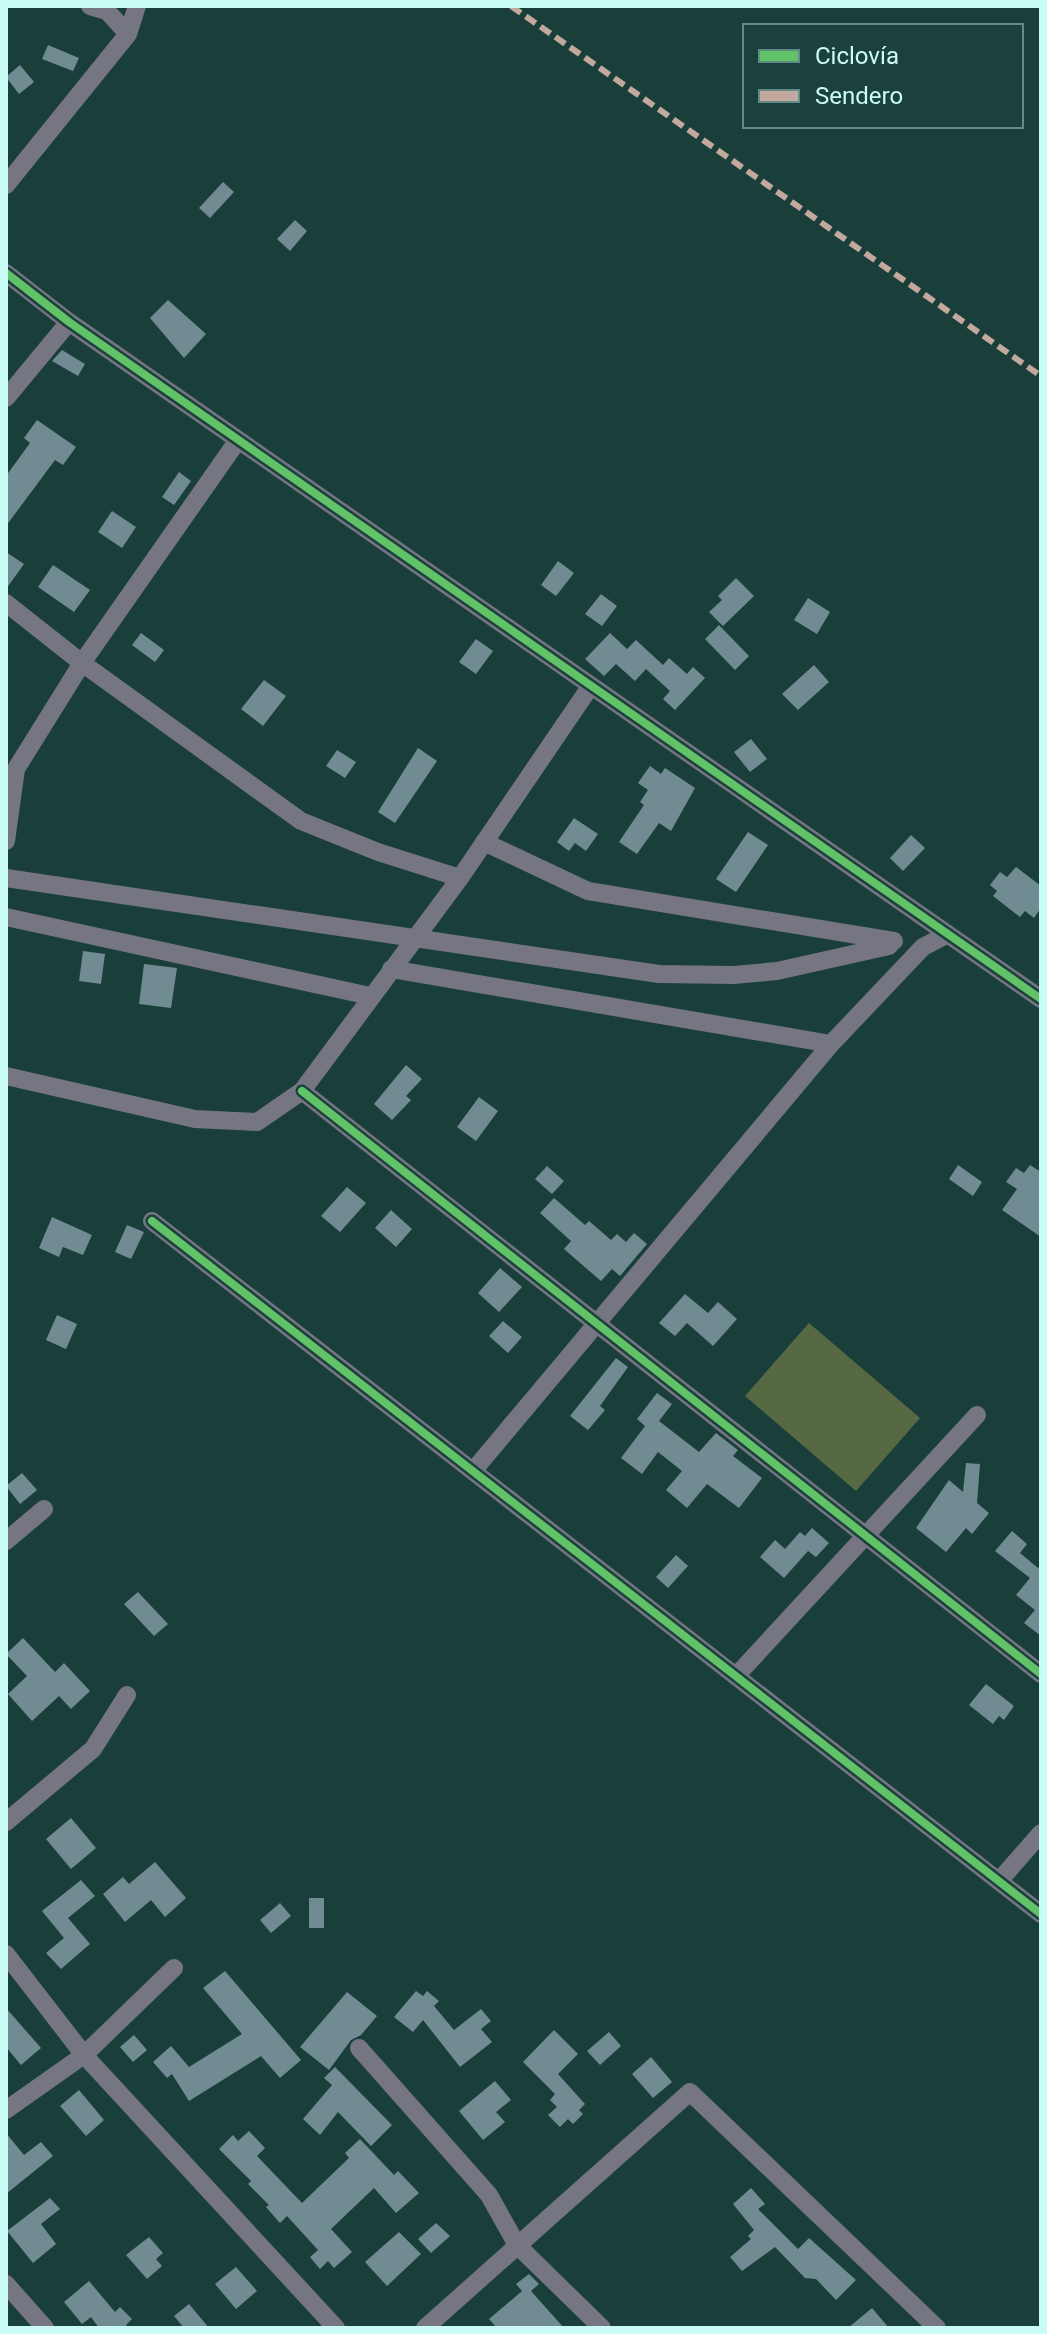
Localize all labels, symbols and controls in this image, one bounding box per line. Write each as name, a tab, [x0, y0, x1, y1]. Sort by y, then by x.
legend	[743, 24, 1023, 128]
text: Ciclovía	[815, 42, 899, 70]
text: Sendero	[815, 82, 903, 110]

